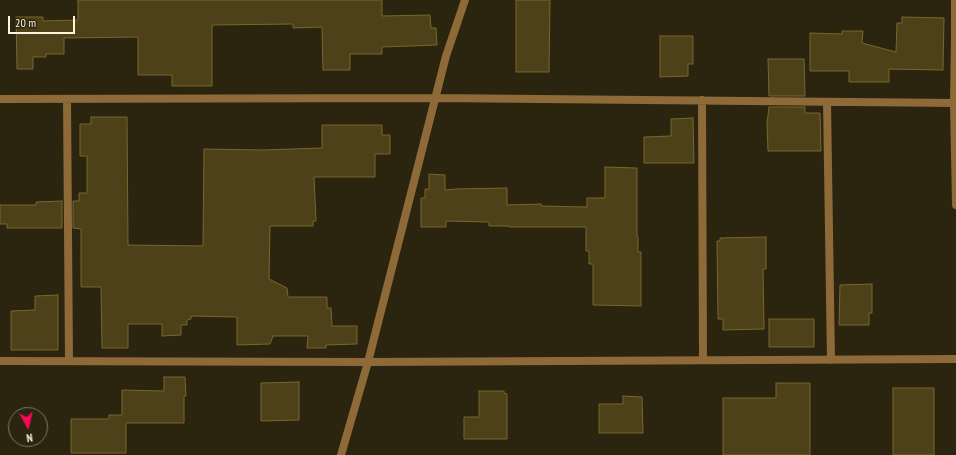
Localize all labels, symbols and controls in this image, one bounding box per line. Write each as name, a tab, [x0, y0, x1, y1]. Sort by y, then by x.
scale bar	[10, 8, 77, 34]
text: 20 m	[15, 15, 36, 30]
north arrow	[8, 407, 48, 447]
text: N	[26, 431, 33, 445]

